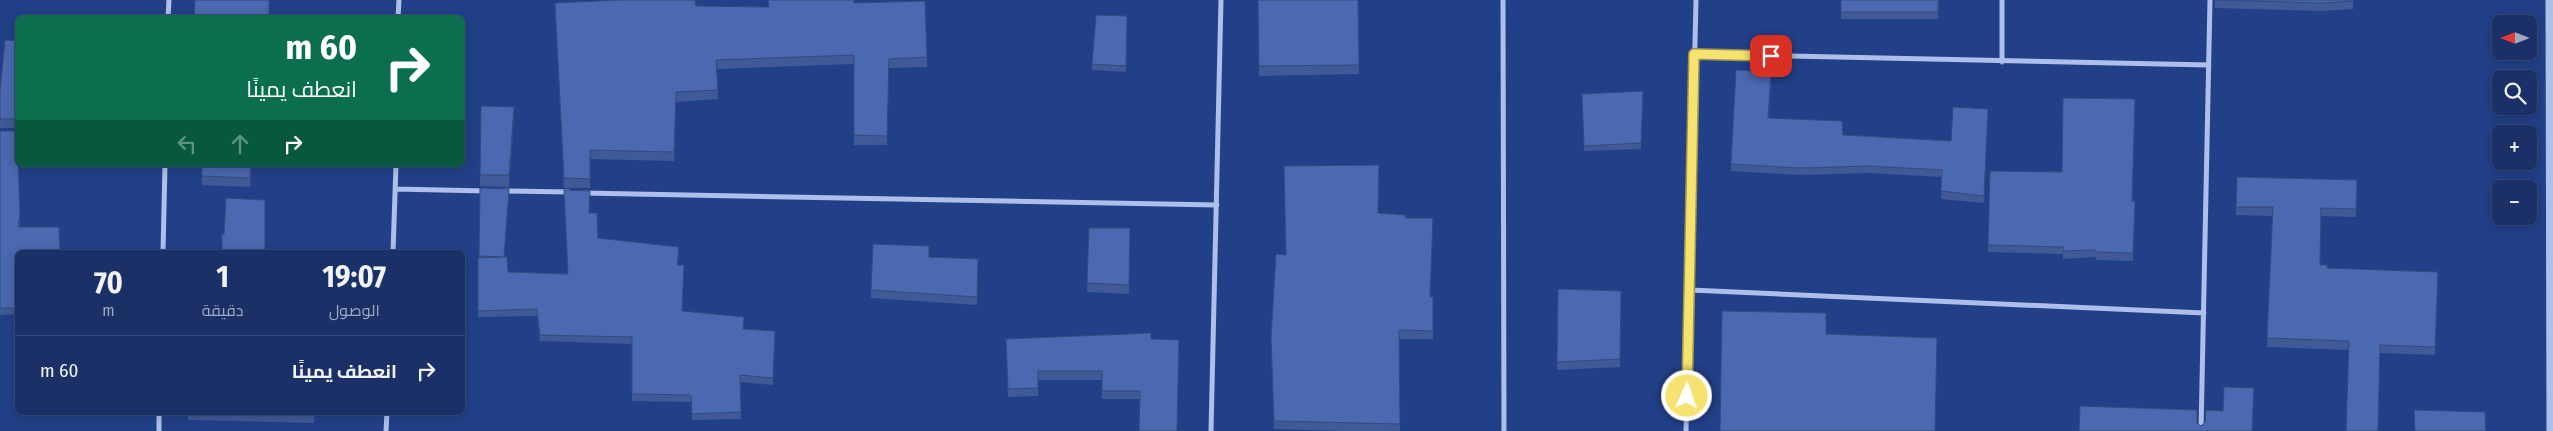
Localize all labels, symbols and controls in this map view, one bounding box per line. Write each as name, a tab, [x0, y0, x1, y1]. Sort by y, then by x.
north arrow	[2492, 15, 2538, 60]
map controls	[2492, 15, 2537, 225]
text: 60 m	[286, 26, 357, 68]
icon: right	[375, 35, 440, 100]
pin	[1750, 35, 1792, 77]
icon: arrive	[1757, 42, 1785, 70]
button: search	[2492, 70, 2537, 115]
text: انعطف يمينًا	[246, 76, 357, 103]
button: +	[2492, 125, 2537, 170]
icon: left	[173, 130, 201, 158]
icon: ahead	[226, 130, 254, 158]
icon: right	[279, 130, 307, 158]
button: −	[2492, 180, 2537, 225]
text: 1	[216, 259, 229, 295]
text: 19:07	[322, 259, 386, 295]
text: 70	[94, 265, 123, 301]
text: m	[102, 301, 115, 320]
text: دقيقة	[202, 301, 243, 320]
text: الوصول	[329, 301, 380, 320]
icon: right	[412, 357, 440, 385]
text: 60 m	[40, 359, 78, 382]
text: انعطف يمينًا	[292, 360, 397, 383]
position arrow	[1660, 369, 1712, 421]

